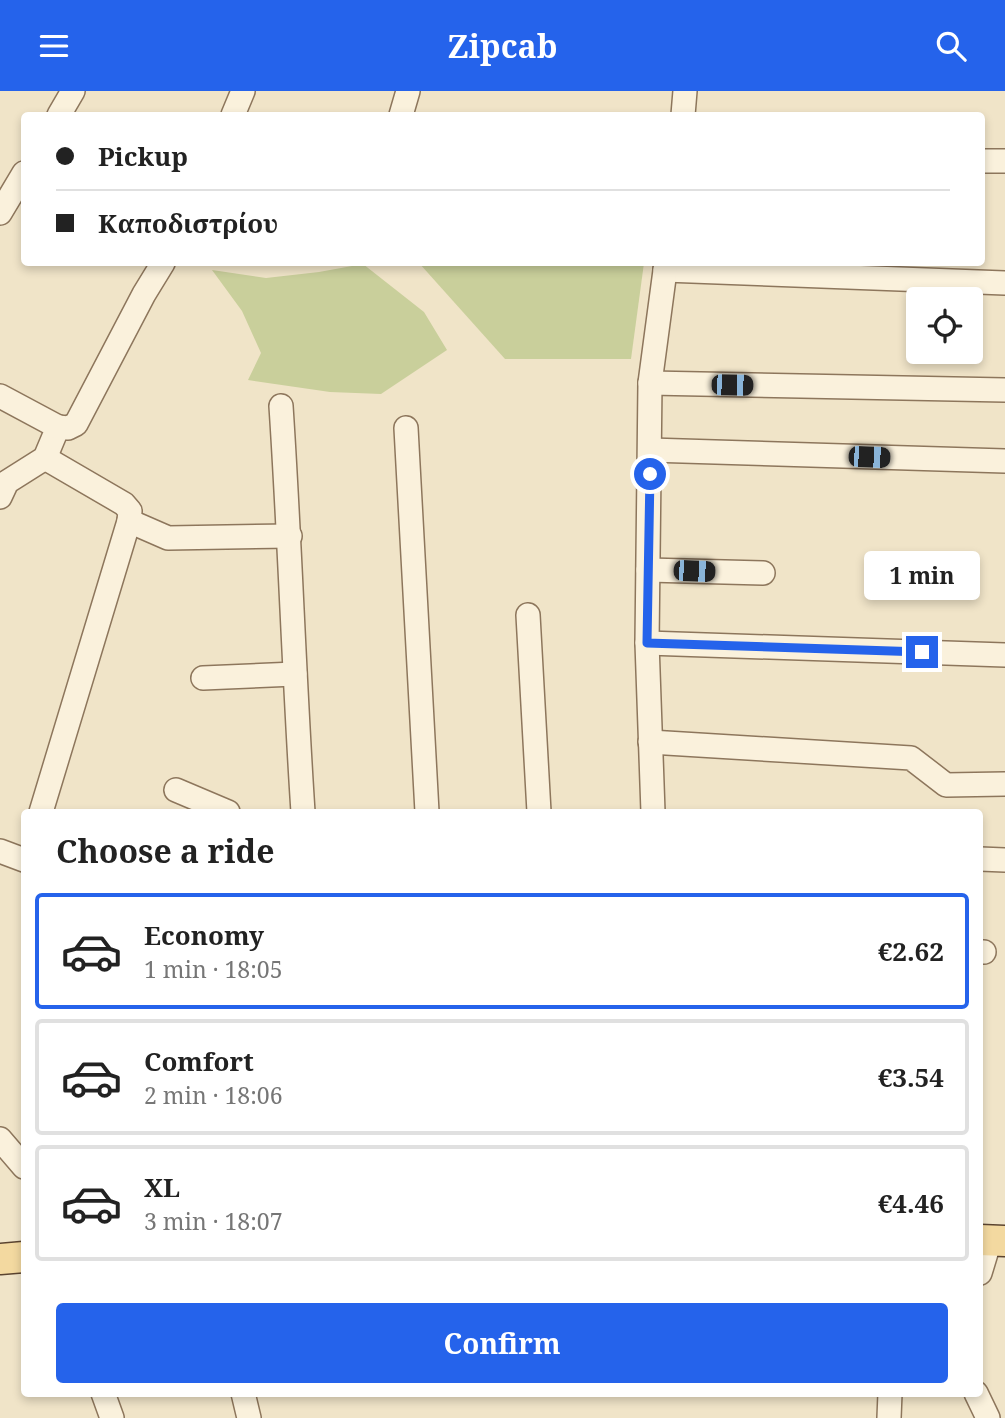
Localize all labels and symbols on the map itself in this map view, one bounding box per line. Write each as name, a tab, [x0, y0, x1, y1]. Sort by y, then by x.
car	[711, 374, 754, 396]
car	[848, 446, 891, 468]
route start	[634, 458, 666, 490]
callout: 1 min	[864, 551, 980, 599]
car	[673, 560, 716, 582]
route end	[906, 636, 938, 668]

